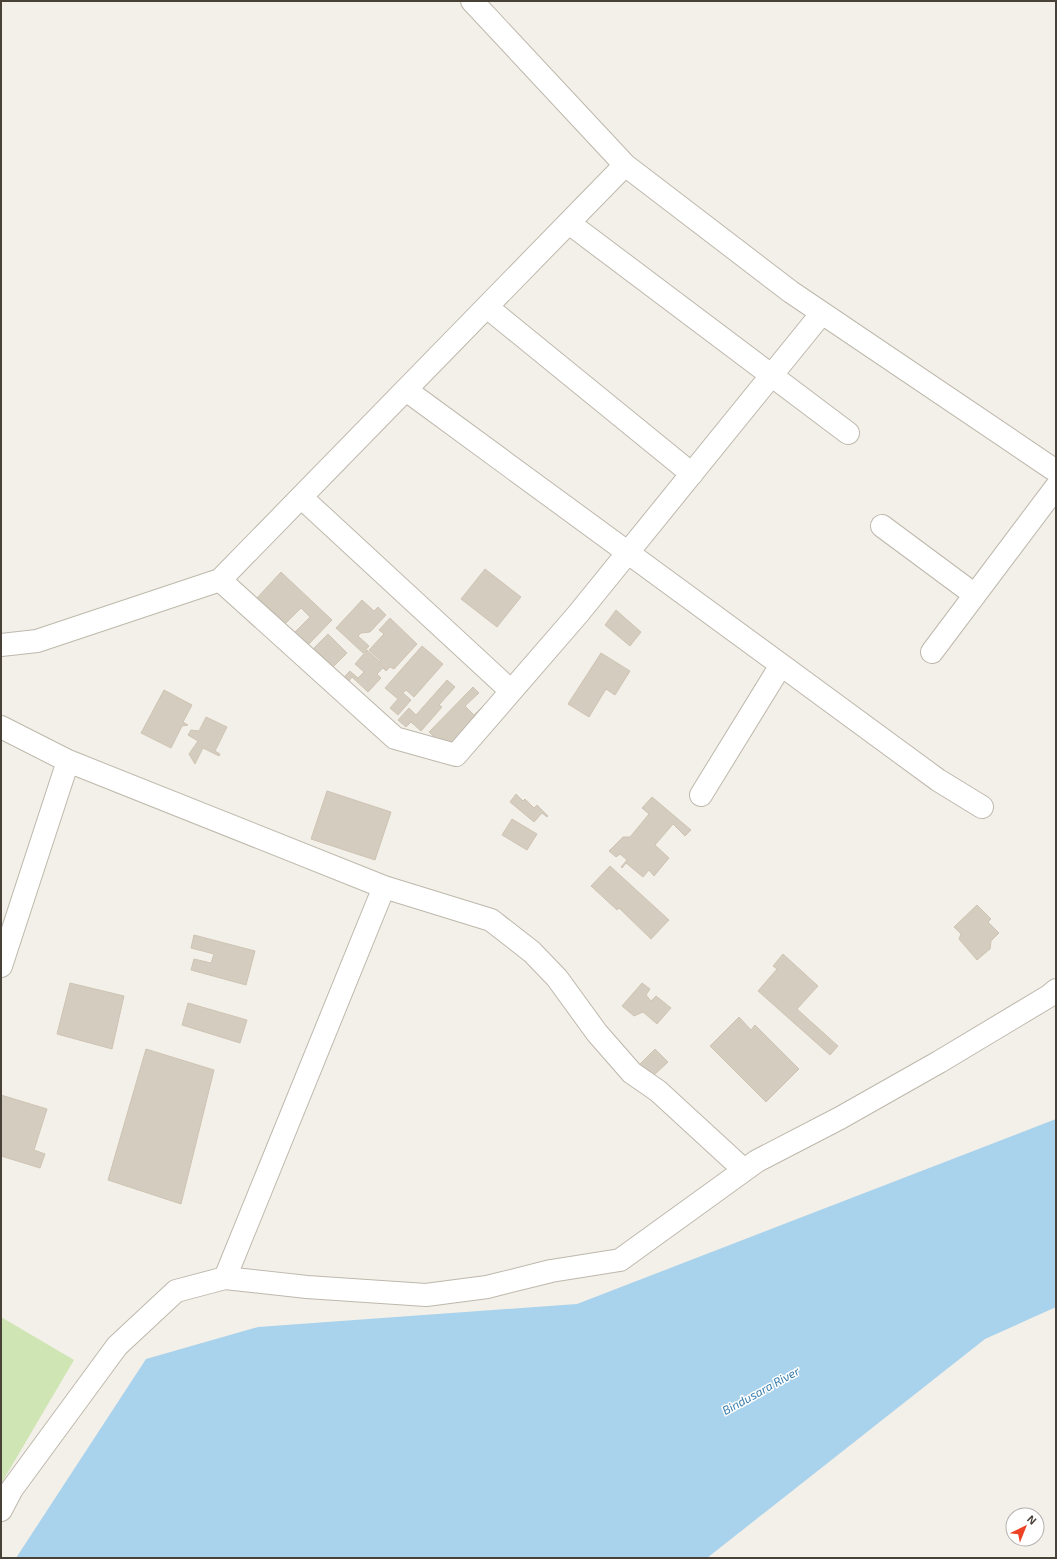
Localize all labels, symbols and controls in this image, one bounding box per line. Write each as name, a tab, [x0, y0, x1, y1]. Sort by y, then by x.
water label: Bindusara River	[719, 1363, 802, 1417]
north arrow	[1005, 1507, 1045, 1547]
text: N	[1025, 1512, 1040, 1527]

